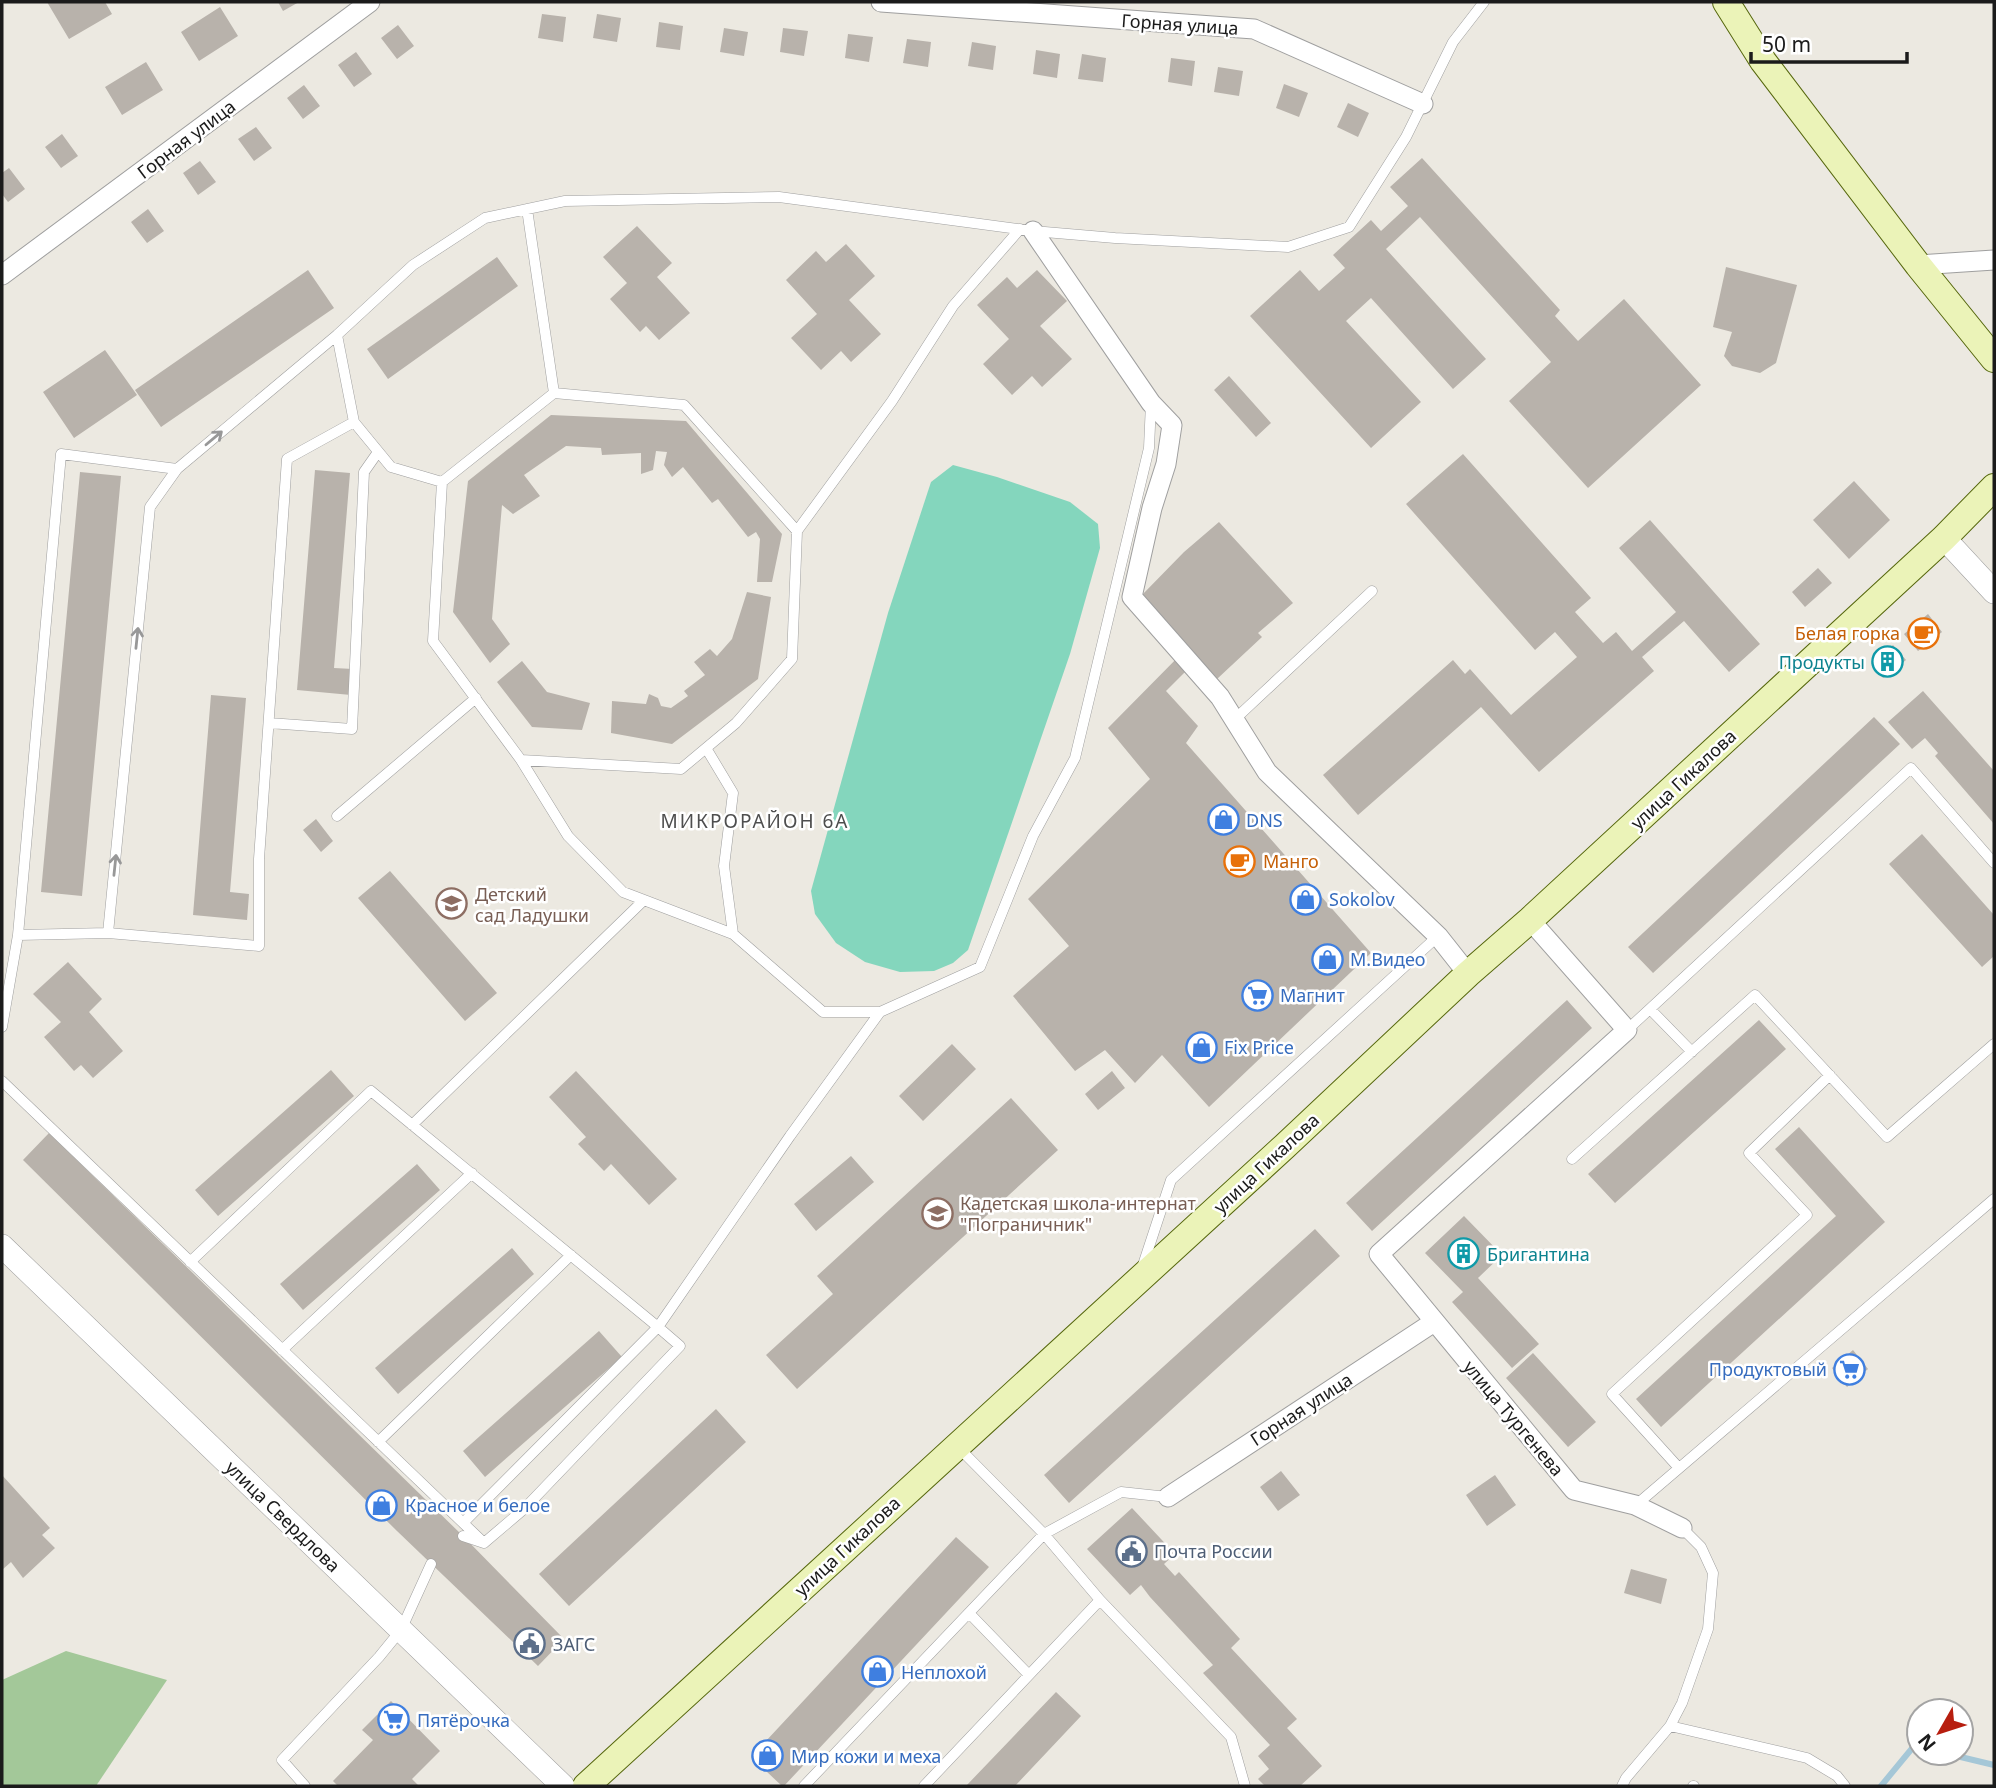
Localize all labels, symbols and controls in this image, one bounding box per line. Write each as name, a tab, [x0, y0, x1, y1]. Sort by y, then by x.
street label: Горная улица	[1121, 8, 1239, 40]
scale bar	[1751, 21, 1907, 65]
text: 50 m	[1762, 30, 1811, 58]
street label: Горная улица	[132, 94, 240, 184]
one-way arrow	[205, 430, 223, 446]
cafe icon: Белая горка	[1906, 616, 1940, 650]
place label: Белая горка	[1795, 621, 1900, 645]
one-way arrow	[131, 628, 144, 650]
building icon: Продукты	[1871, 645, 1905, 679]
place label: Продукты	[1779, 650, 1865, 674]
street label: улица Гикалова	[1625, 724, 1741, 834]
shop icon: DNS	[1206, 803, 1240, 837]
district label: МИКРОРАЙОН 6А	[661, 808, 849, 834]
place label: DNS	[1246, 808, 1283, 832]
cafe icon: Манго	[1223, 844, 1257, 878]
place label: Манго	[1263, 849, 1319, 873]
one-way arrow	[109, 854, 122, 877]
place label: Детский сад Ладушки	[475, 882, 589, 927]
shop icon: Sokolov	[1289, 882, 1323, 916]
school or university icon: Детский сад Ладушки	[435, 887, 469, 921]
place label: Sokolov	[1329, 887, 1395, 911]
shop icon: М.Видео	[1310, 942, 1344, 976]
place label: М.Видео	[1350, 947, 1426, 971]
supermarket icon: Магнит	[1240, 978, 1274, 1012]
place label: Магнит	[1280, 983, 1345, 1007]
shop icon: Fix Price	[1184, 1030, 1218, 1064]
place label: Fix Price	[1224, 1035, 1294, 1059]
street label: улица Гикалова	[1208, 1108, 1324, 1218]
place label: Кадетская школа-интернат "Пограничник"	[960, 1191, 1197, 1236]
school or university icon: Кадетская школа-интернат "Пограничник"	[920, 1196, 954, 1230]
building icon: Бригантина	[1447, 1237, 1481, 1271]
place label: Бригантина	[1487, 1242, 1590, 1266]
supermarket icon: Продуктовый	[1833, 1352, 1867, 1386]
street label: улица Тургенева	[1458, 1355, 1570, 1481]
place label: Продуктовый	[1709, 1357, 1827, 1381]
street label: Горная улица	[1245, 1367, 1357, 1451]
street label: улица Свердлова	[220, 1455, 346, 1577]
shop icon: Красное и белое	[365, 1488, 399, 1522]
street label: улица Гикалова	[789, 1491, 905, 1601]
place label: Красное и белое	[405, 1493, 550, 1517]
public building icon: Почта России	[1114, 1534, 1148, 1568]
place label: Почта России	[1154, 1539, 1273, 1563]
public building icon: ЗАГС	[513, 1627, 547, 1661]
place label: ЗАГС	[553, 1632, 595, 1656]
shop icon: Неплохой	[861, 1655, 895, 1689]
place label: Неплохой	[901, 1660, 987, 1684]
north arrow	[1905, 1697, 1975, 1767]
supermarket icon: Пятёрочка	[377, 1703, 411, 1737]
place label: Пятёрочка	[417, 1708, 510, 1732]
text: N	[1912, 1729, 1942, 1757]
shop icon: Мир кожи и меха	[751, 1739, 785, 1773]
place label: Мир кожи и меха	[791, 1744, 941, 1768]

